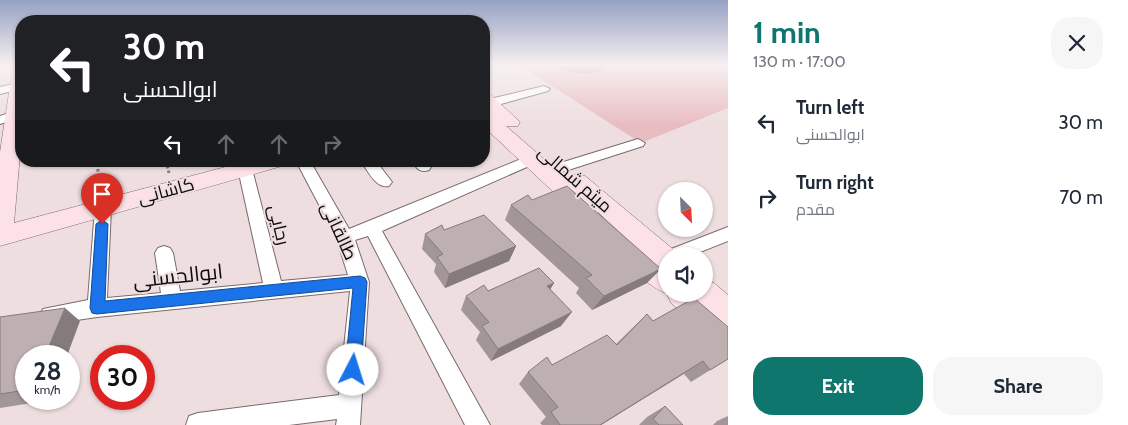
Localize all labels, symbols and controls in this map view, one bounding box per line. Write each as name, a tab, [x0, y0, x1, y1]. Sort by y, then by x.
text: 1 min	[753, 14, 821, 51]
button: close	[1051, 17, 1103, 69]
text: 30 m	[123, 25, 205, 68]
icon: left	[40, 35, 105, 100]
text: 130 m · 17:00	[753, 52, 846, 71]
text: ابوالحسنی	[123, 76, 218, 103]
text: Turn left	[796, 96, 864, 119]
icon: left	[753, 109, 781, 137]
text: 30 m	[1059, 111, 1103, 134]
text: ابوالحسنی	[796, 125, 865, 144]
icon: left	[159, 130, 187, 158]
icon: ahead	[212, 130, 240, 158]
icon: ahead	[265, 130, 293, 158]
icon: right	[318, 130, 346, 158]
street label: میثم شمالی	[533, 141, 617, 218]
text: Turn right	[796, 171, 874, 194]
pin	[81, 173, 123, 224]
street label: کاشانی	[135, 173, 197, 209]
icon: arrive	[88, 180, 116, 208]
north arrow	[658, 182, 712, 238]
map controls	[658, 182, 713, 302]
icon: right	[753, 184, 781, 212]
text: 70 m	[1059, 186, 1103, 209]
street label: طالقانی	[316, 199, 362, 263]
text: مقدم	[796, 200, 835, 219]
street label: رجایی	[264, 203, 294, 247]
button: sound	[658, 247, 713, 302]
street label: ابوالحسنی	[132, 258, 224, 294]
position arrow	[326, 343, 378, 395]
speed limit sign: 30	[90, 345, 155, 410]
text: 28	[33, 356, 62, 386]
button: Exit	[753, 357, 923, 415]
button: Share	[933, 357, 1103, 415]
text: km/h	[34, 382, 61, 397]

